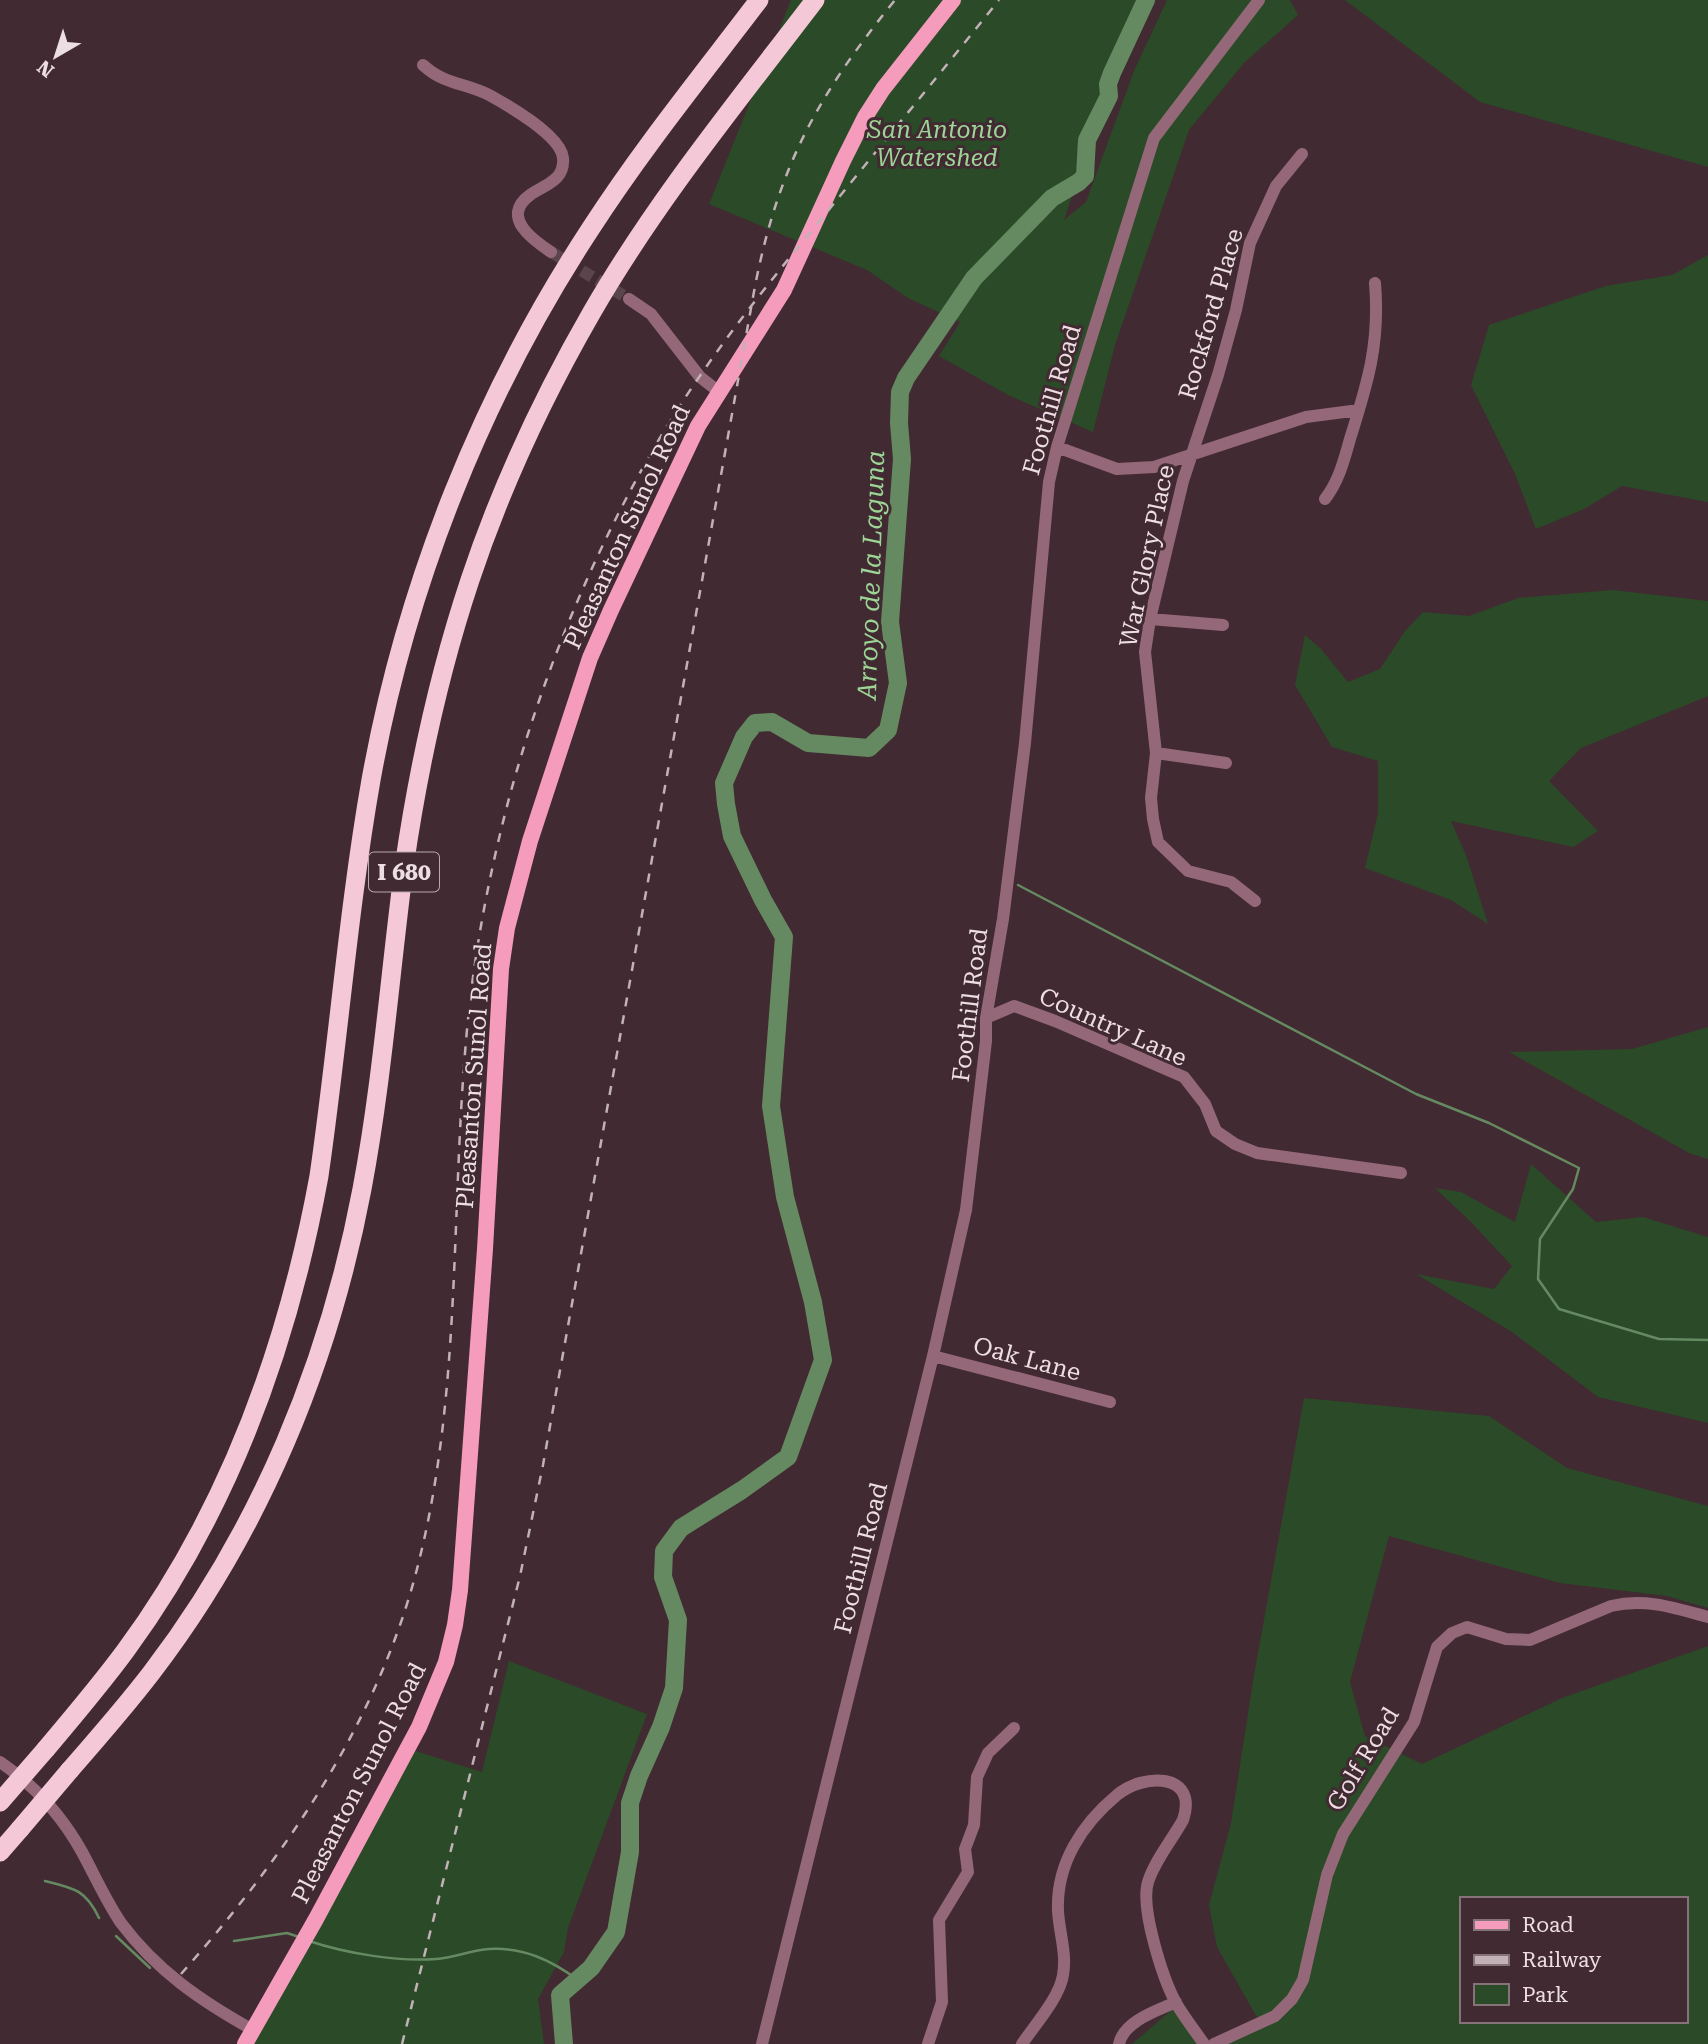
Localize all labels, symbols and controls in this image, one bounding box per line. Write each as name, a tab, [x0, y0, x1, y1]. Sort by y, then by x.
north arrow	[21, 21, 91, 91]
text: N	[32, 55, 59, 82]
park label: San Antonio Watershed	[866, 116, 1007, 172]
street label: Rockford Place	[1173, 225, 1249, 403]
street label: Foothill Road	[1017, 322, 1087, 478]
street label: Pleasanton Sunol Road	[558, 400, 696, 654]
water label: Arroyo de la Laguna	[852, 450, 890, 702]
street label: War Glory Place	[1114, 462, 1180, 650]
road number: I 680	[369, 852, 439, 892]
street label: Foothill Road	[947, 926, 993, 1084]
street label: Pleasanton Sunol Road	[451, 942, 497, 1210]
street label: Country Lane	[1035, 982, 1191, 1072]
street label: Oak Lane	[970, 1331, 1084, 1387]
street label: Foothill Road	[829, 1480, 893, 1636]
street label: Pleasanton Sunol Road	[286, 1658, 432, 1908]
street label: Golf Road	[1321, 1702, 1405, 1816]
legend	[1460, 1897, 1687, 2023]
text: Road	[1522, 1913, 1574, 1937]
text: Railway	[1522, 1948, 1602, 1972]
text: Park	[1522, 1983, 1568, 2007]

